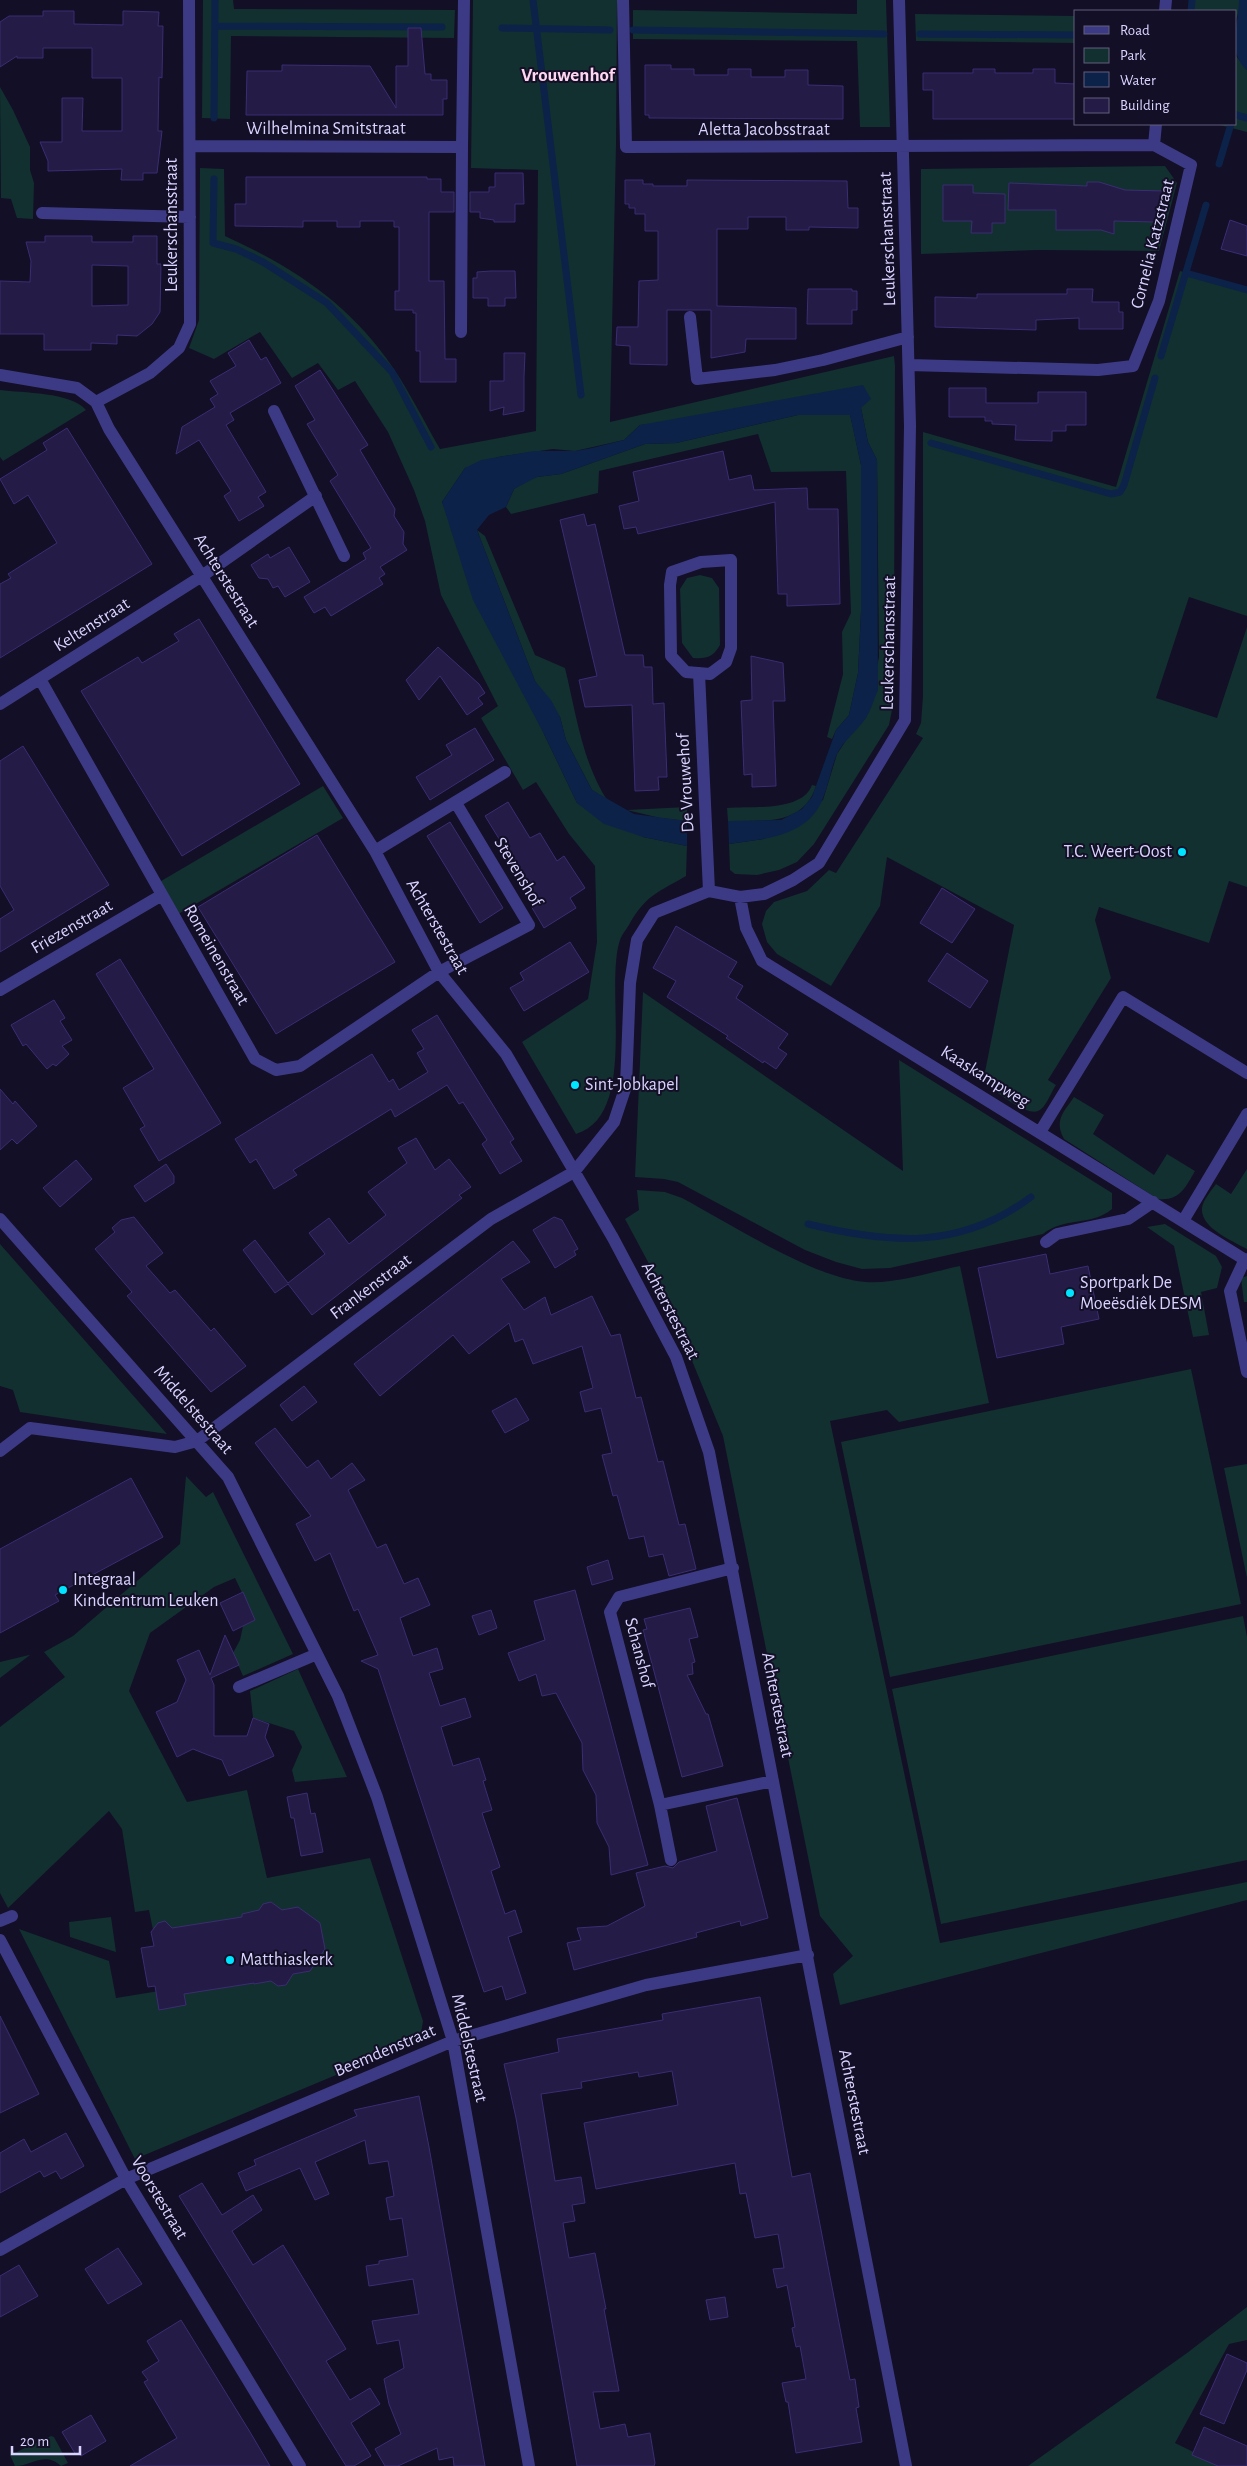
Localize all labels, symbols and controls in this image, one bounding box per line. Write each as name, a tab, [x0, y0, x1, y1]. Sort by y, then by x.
legend	[1074, 10, 1237, 125]
text: Road	[1120, 23, 1150, 38]
text: Park	[1120, 48, 1146, 63]
district label: Vrouwenhof	[521, 66, 617, 85]
text: Water	[1120, 73, 1156, 88]
text: Building	[1120, 98, 1170, 113]
street label: Wilhelmina Smitstraat	[246, 120, 406, 138]
street label: Aletta Jacobsstraat	[698, 121, 830, 139]
street label: Leukerschansstraat	[163, 158, 181, 292]
street label: Leukerschansstraat	[877, 171, 899, 306]
street label: Cornelia Katzstraat	[1128, 177, 1178, 311]
street label: Achterstestraat	[190, 531, 262, 631]
street label: Leukerschansstraat	[879, 576, 899, 710]
street label: Keltenstraat	[51, 595, 133, 655]
street label: De Vrouwehof	[674, 731, 698, 833]
street label: Stevenshof	[490, 834, 546, 911]
place label: T.C. Weert-Oost	[1064, 843, 1172, 861]
marker: T.C. Weert-Oost	[1176, 846, 1188, 858]
street label: Achterstestraat	[402, 876, 472, 978]
street label: Friezenstraat	[28, 896, 116, 957]
street label: Romeinenstraat	[180, 902, 252, 1008]
street label: Kaaskampweg	[937, 1043, 1033, 1112]
place label: Sint-Jobkapel	[585, 1076, 679, 1094]
marker: Sint-Jobkapel	[569, 1079, 581, 1091]
street label: Frankenstraat	[327, 1251, 415, 1323]
street label: Achterstestraat	[638, 1259, 702, 1363]
place label: Sportpark De Moeësdiêk DESM	[1080, 1274, 1202, 1313]
marker: Sportpark De Moeësdiêk DESM	[1064, 1287, 1076, 1299]
street label: Middelstestraat	[150, 1362, 236, 1458]
place label: Integraal Kindcentrum Leuken	[73, 1571, 218, 1610]
marker: Integraal Kindcentrum Leuken	[57, 1584, 69, 1596]
street label: Schanshof	[621, 1616, 657, 1691]
street label: Achterstestraat	[758, 1651, 796, 1759]
place label: Matthiaskerk	[240, 1951, 334, 1969]
marker: Matthiaskerk	[224, 1954, 236, 1966]
street label: Middelstestraat	[448, 1992, 490, 2104]
street label: Beemdenstraat	[332, 2022, 438, 2080]
street label: Achterstestraat	[835, 2048, 873, 2156]
street label: Voorstestraat	[127, 2153, 191, 2243]
scale bar	[12, 2424, 80, 2456]
text: 20 m	[20, 2434, 49, 2449]

